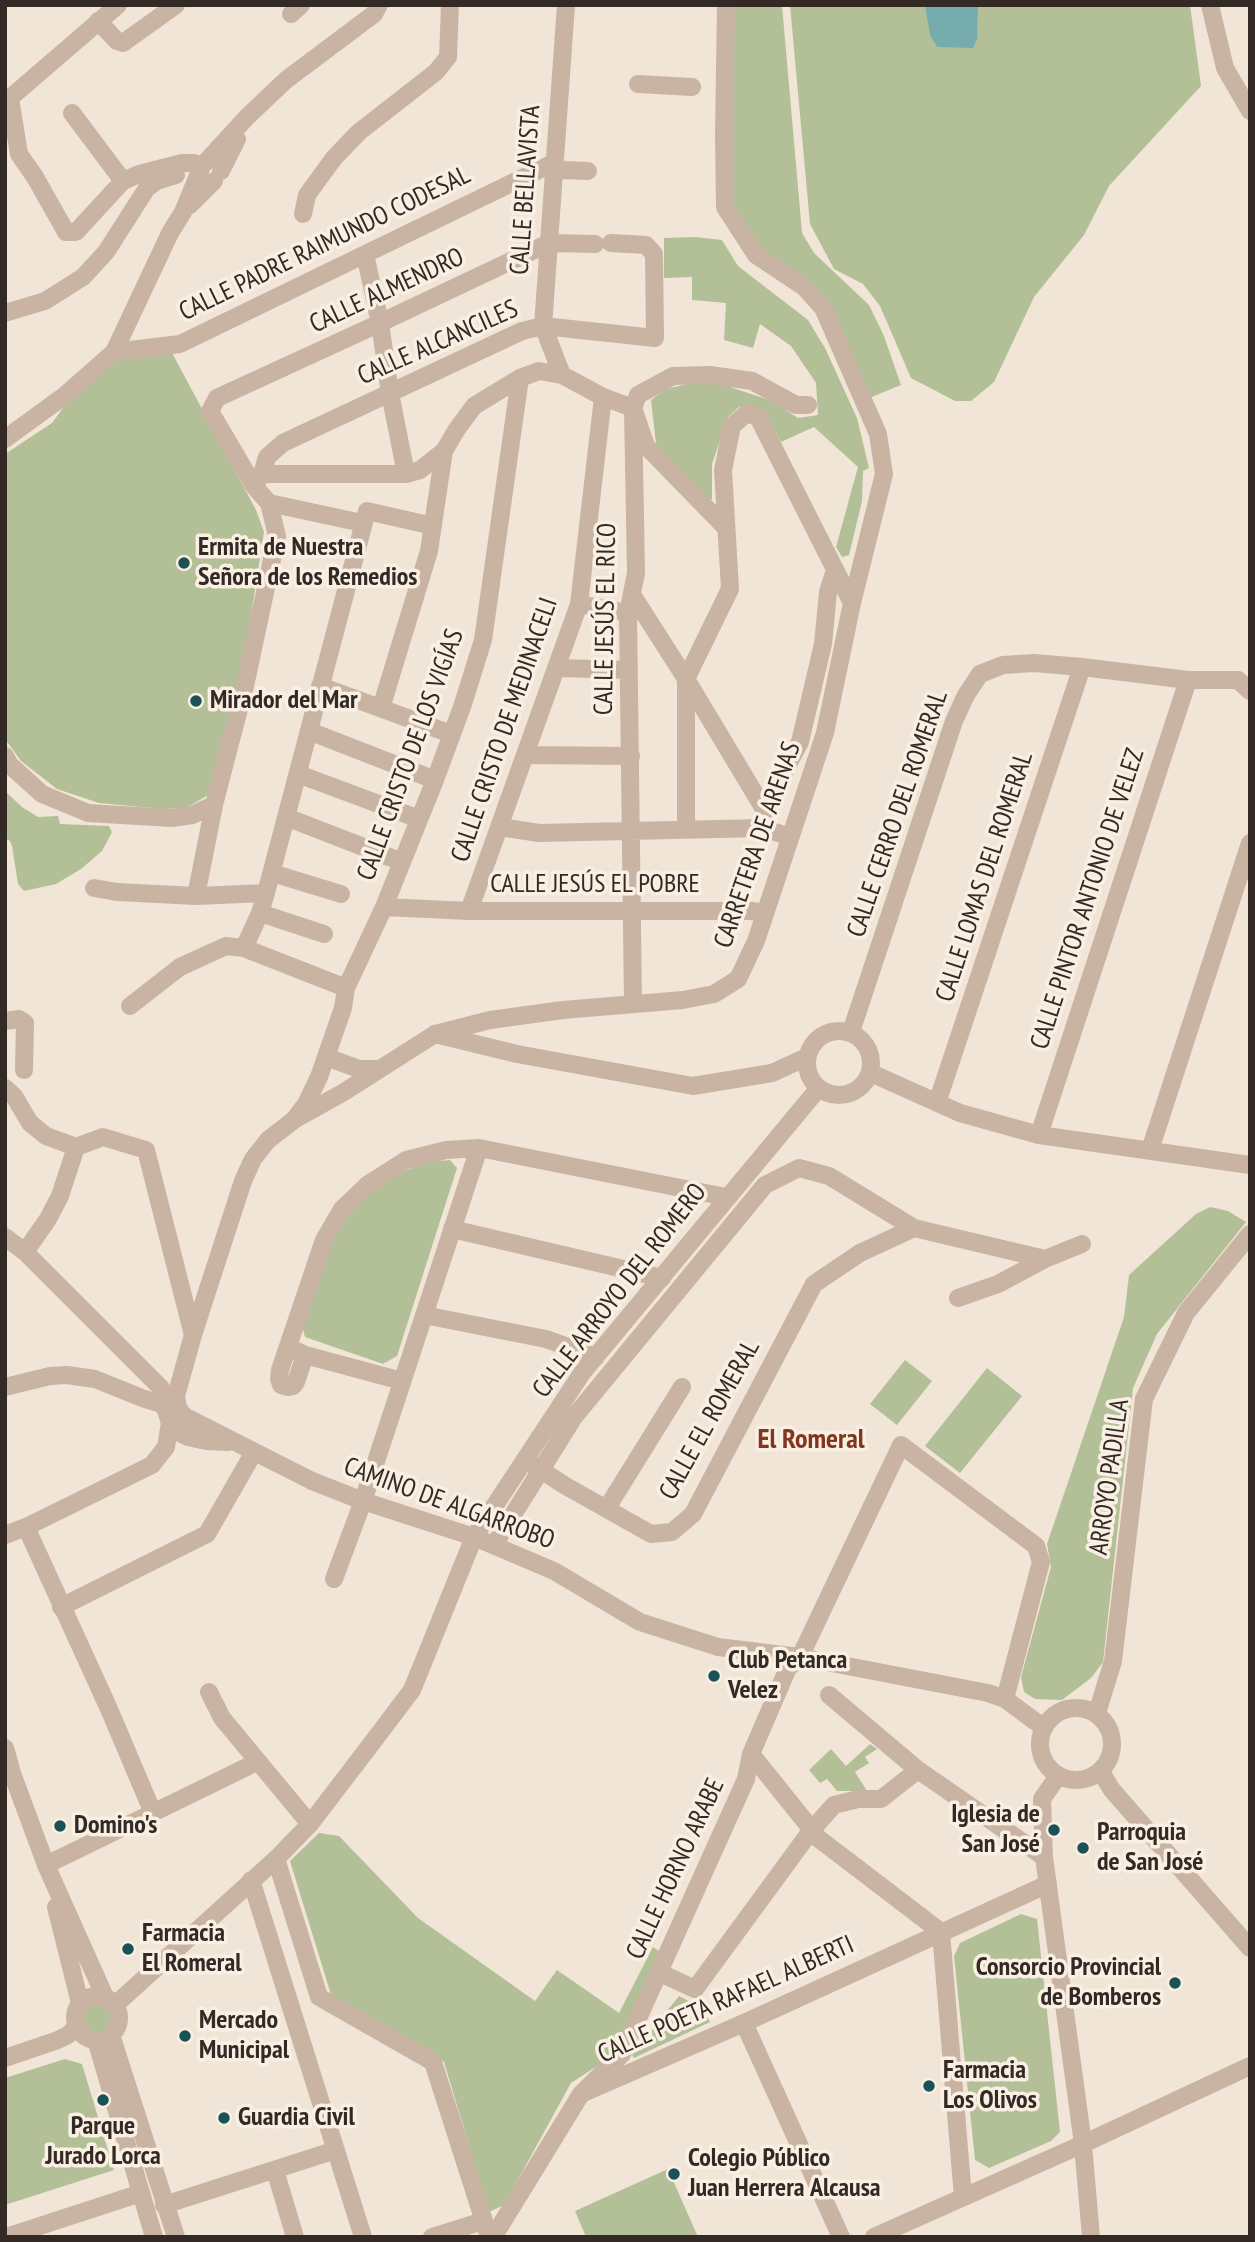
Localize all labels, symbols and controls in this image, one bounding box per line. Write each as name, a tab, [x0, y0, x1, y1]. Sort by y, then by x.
street label: CALLE BELLAVISTA	[505, 104, 547, 276]
street label: CALLE PADRE RAIMUNDO CODESAL	[175, 160, 475, 328]
street label: CALLE ALMENDRO	[305, 242, 469, 340]
street label: CALLE ALCANCILES	[353, 294, 523, 392]
street label: CALLE JESÚS EL RICO	[589, 523, 623, 715]
place label: Ermita de Nuestra Señora de los Remedios	[198, 532, 417, 594]
marker: Ermita de Nuestra Señora de los Remedios	[176, 555, 192, 571]
street label: CALLE CRISTO DE MEDINACELI	[445, 594, 565, 866]
street label: CALLE CRISTO DE LOS VIGÍAS	[351, 625, 471, 885]
place label: Mirador del Mar	[210, 685, 358, 717]
street label: CALLE CERRO DEL ROMERAL	[841, 687, 955, 941]
marker: Mirador del Mar	[188, 693, 204, 709]
street label: CARRETERA DE ARENAS	[708, 738, 808, 952]
street label: CALLE PINTOR ANTONIO DE VELEZ	[1025, 745, 1151, 1053]
street label: CALLE LOMAS DEL ROMERAL	[930, 748, 1040, 1006]
street label: CALLE JESÚS EL POBRE	[490, 869, 700, 901]
street label: CALLE ARROYO DEL ROMERO	[527, 1178, 713, 1404]
street label: CALLE EL ROMERAL	[653, 1335, 767, 1505]
street label: ARROYO PADILLA	[1084, 1397, 1136, 1557]
district label: El Romeral	[757, 1423, 865, 1457]
street label: CAMINO DE ALGARROBO	[339, 1451, 559, 1557]
place label: Club Petanca Velez	[728, 1645, 847, 1706]
marker: Club Petanca Velez	[706, 1668, 722, 1684]
street label: CALLE HORNO ARABE	[620, 1774, 732, 1964]
place label: Iglesia de San José	[951, 1799, 1040, 1860]
place label: Domino's	[74, 1810, 157, 1842]
place label: Parroquia de San José	[1097, 1817, 1203, 1878]
marker: Domino's	[52, 1818, 68, 1834]
marker: Iglesia de San José	[1046, 1822, 1062, 1838]
marker: Parroquia de San José	[1075, 1840, 1091, 1856]
place label: Farmacia El Romeral	[142, 1918, 241, 1980]
street label: CALLE POETA RAFAEL ALBERTI	[593, 1929, 859, 2071]
marker: Farmacia El Romeral	[120, 1941, 136, 1957]
place label: Consorcio Provincial de Bomberos	[976, 1952, 1161, 2014]
marker: Consorcio Provincial de Bomberos	[1167, 1975, 1183, 1991]
place label: Mercado Municipal	[199, 2005, 289, 2066]
marker: Mercado Municipal	[177, 2028, 193, 2044]
place label: Farmacia Los Olivos	[943, 2055, 1037, 2116]
marker: Farmacia Los Olivos	[921, 2078, 937, 2094]
marker: Parque Jurado Lorca	[95, 2092, 111, 2108]
place label: Guardia Civil	[238, 2102, 355, 2134]
marker: Guardia Civil	[216, 2110, 232, 2126]
place label: Parque Jurado Lorca	[45, 2111, 161, 2172]
place label: Colegio Público Juan Herrera Alcausa	[688, 2143, 881, 2204]
marker: Colegio Público Juan Herrera Alcausa	[666, 2166, 682, 2182]

